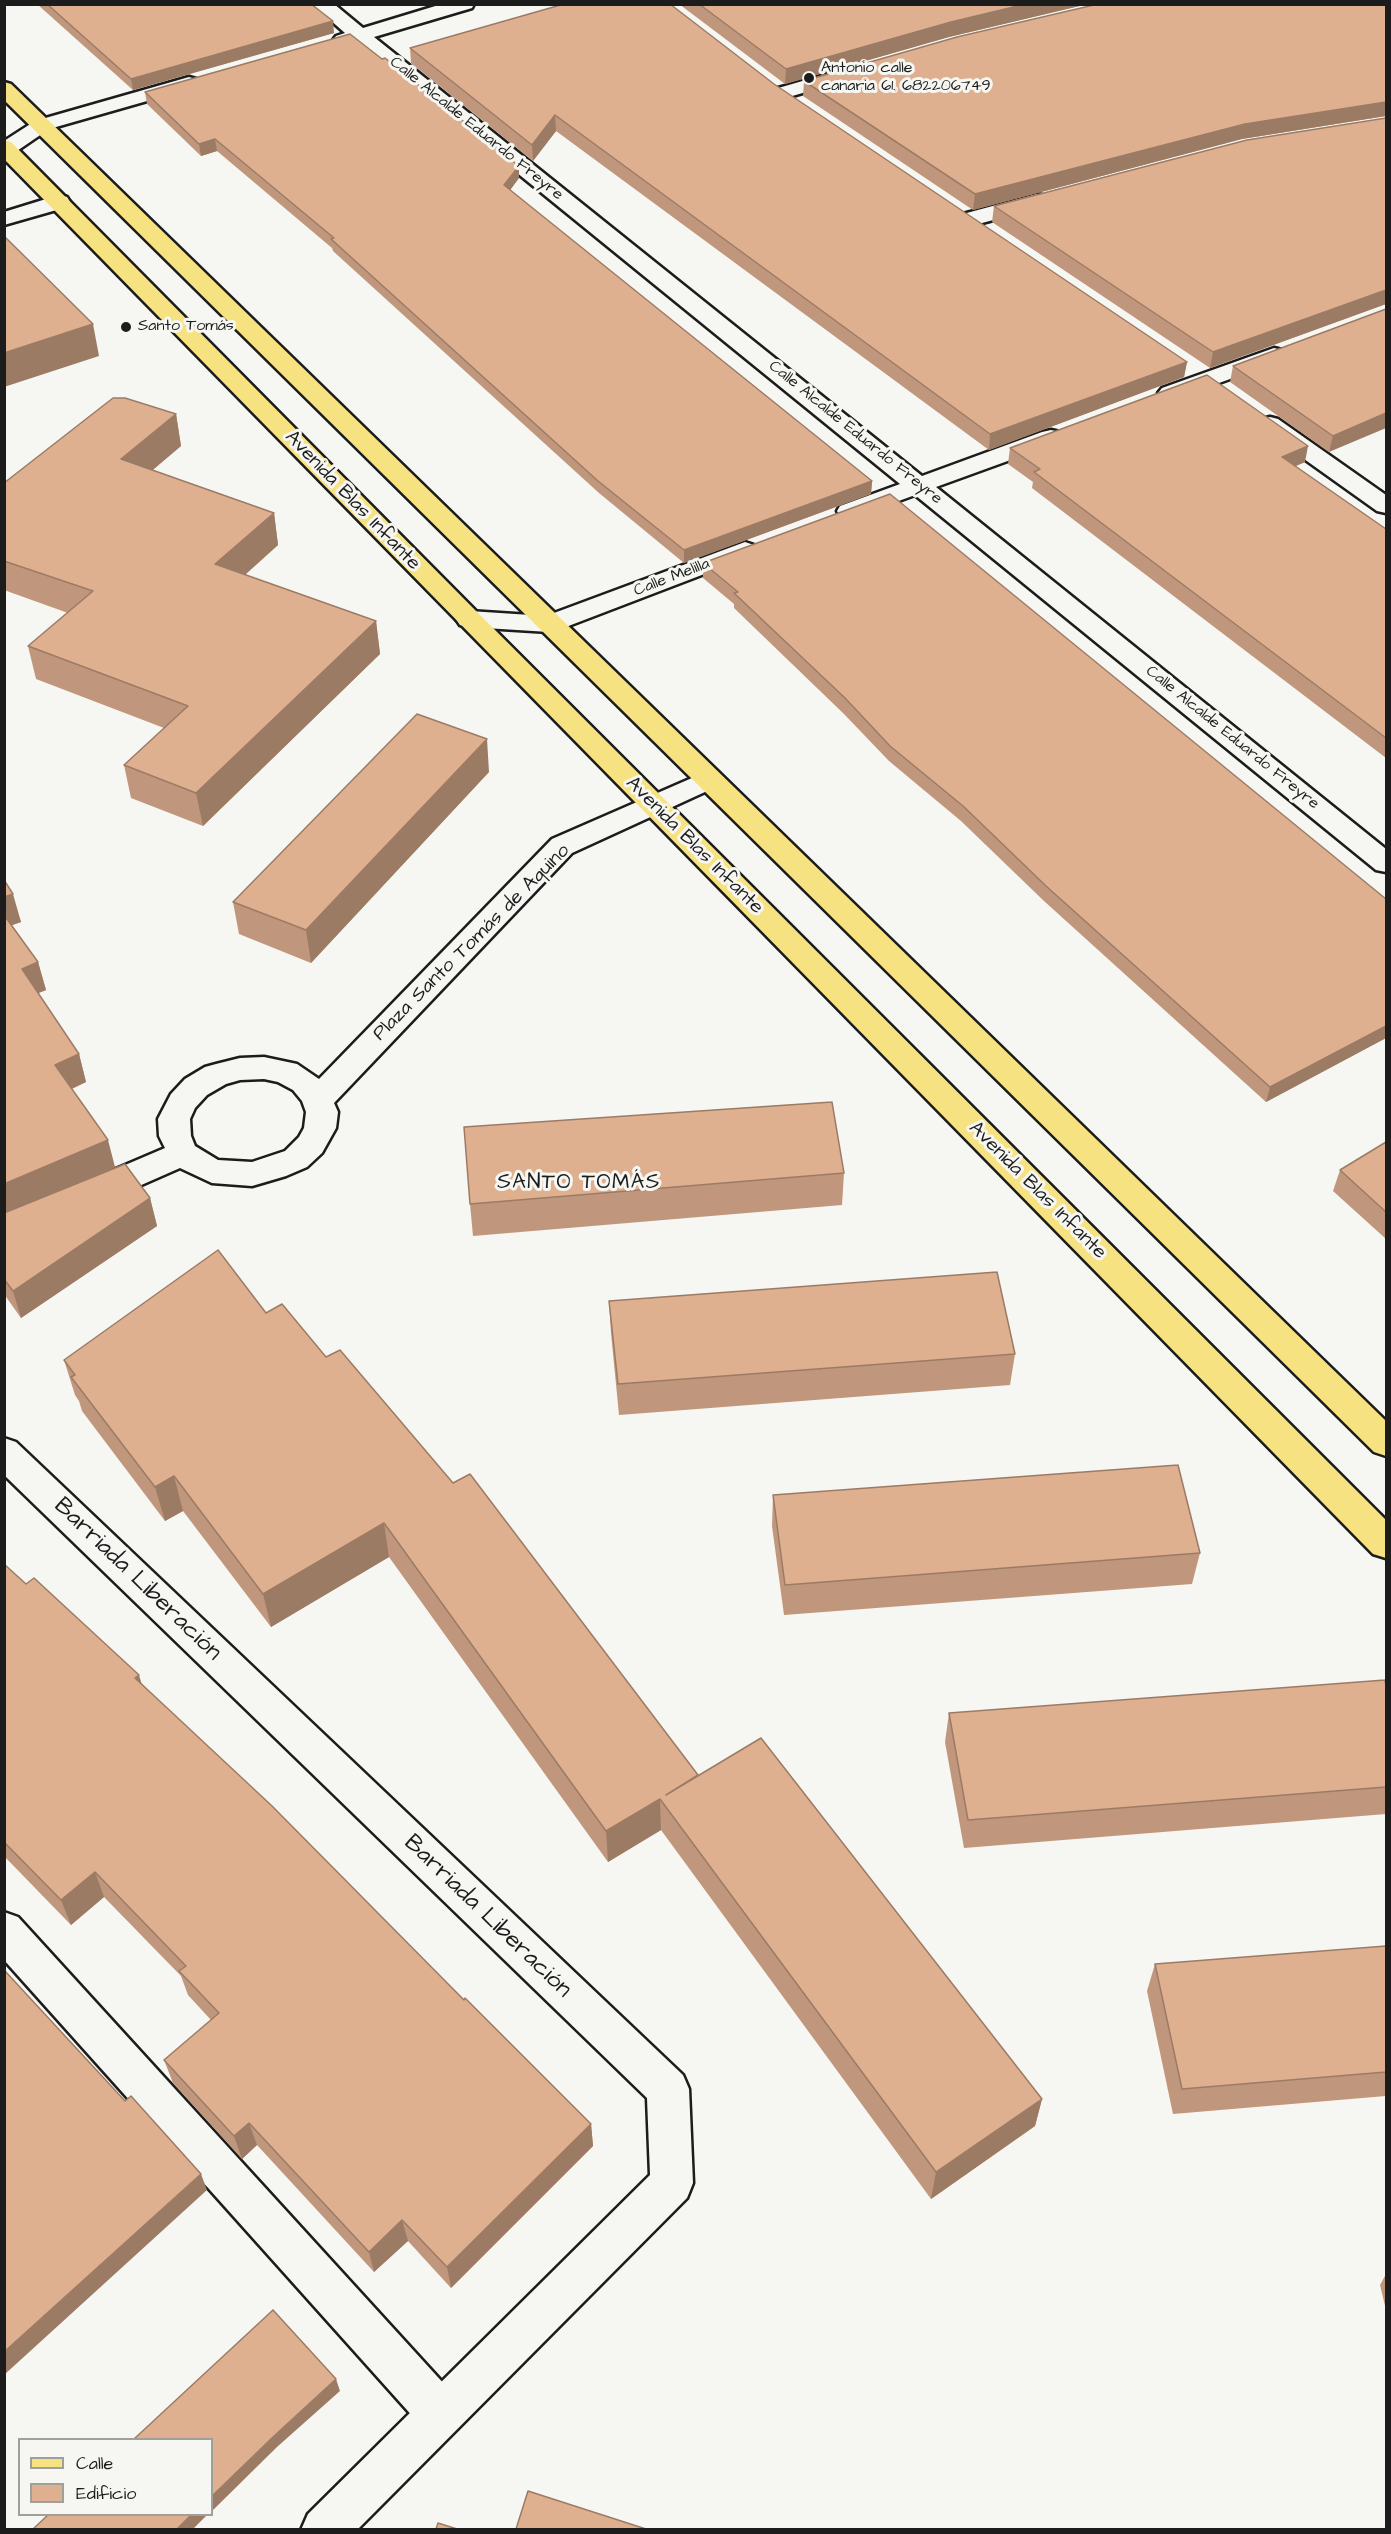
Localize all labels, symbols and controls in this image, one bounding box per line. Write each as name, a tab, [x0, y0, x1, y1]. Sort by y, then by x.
street label: Calle Alcalde Eduardo Freyre	[385, 53, 567, 205]
place label: Antonio calle canaria 61. 682206749	[821, 59, 991, 97]
marker: Antonio calle canaria 61. 682206749	[802, 71, 816, 85]
place label: Santo Tomás	[138, 317, 234, 337]
marker: Santo Tomás	[119, 320, 133, 334]
street label: Calle Alcalde Eduardo Freyre	[764, 357, 946, 509]
street label: Avenida Blas Infante	[279, 426, 425, 576]
street label: Calle Melilla	[631, 555, 713, 601]
street label: Calle Alcalde Eduardo Freyre	[1141, 662, 1323, 814]
street label: Avenida Blas Infante	[620, 772, 768, 920]
street label: Plaza Santo Tomás de Aquino	[369, 840, 575, 1046]
street label: Avenida Blas Infante	[963, 1117, 1111, 1265]
district label: SANTO TOMÁS	[497, 1171, 661, 1197]
street label: Barriada Liberación	[47, 1492, 227, 1668]
street label: Barriada Liberación	[397, 1829, 577, 2005]
legend	[18, 2438, 213, 2516]
text: Calle	[76, 2451, 113, 2476]
text: Edificio	[76, 2481, 136, 2506]

